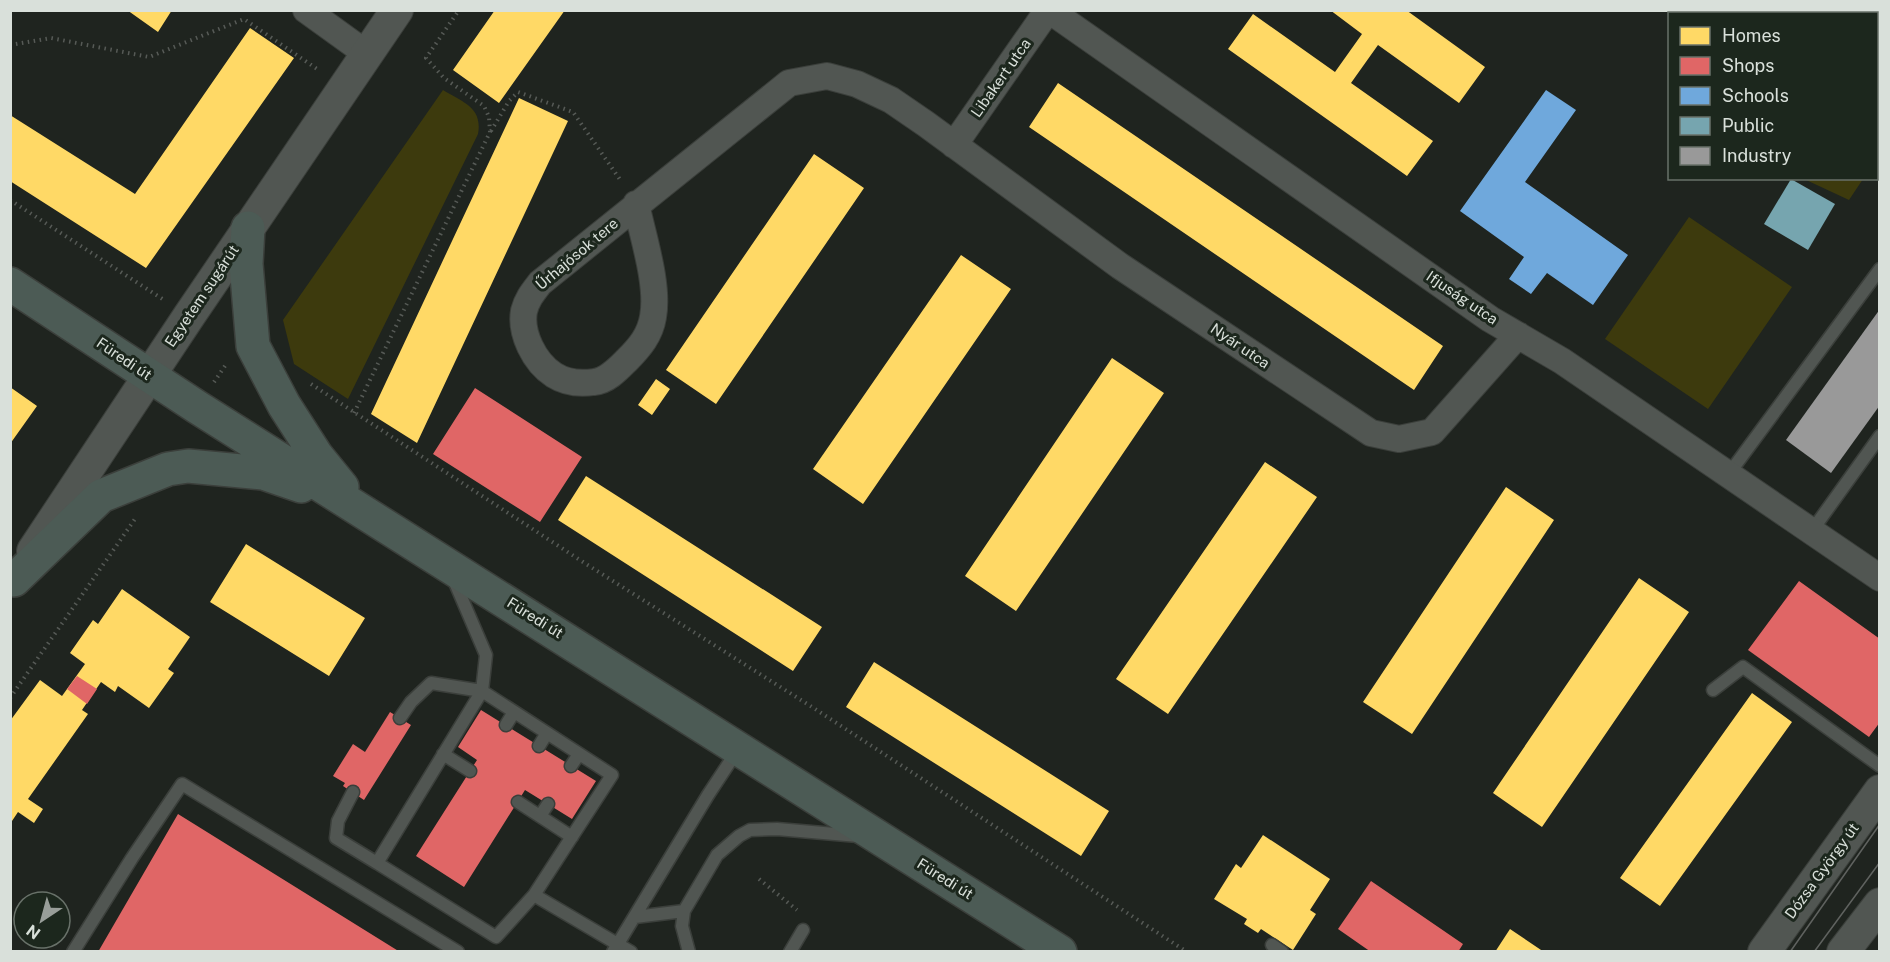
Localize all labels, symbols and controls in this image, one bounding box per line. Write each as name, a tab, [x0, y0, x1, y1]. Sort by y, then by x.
legend	[1668, 12, 1878, 180]
text: Homes	[1722, 25, 1781, 46]
street label: Libakert utca	[967, 35, 1034, 120]
text: Shops	[1722, 55, 1774, 76]
text: Schools	[1722, 85, 1789, 106]
text: Public	[1722, 115, 1774, 136]
text: Industry	[1722, 145, 1792, 166]
street label: Űrhajósok tere	[531, 214, 621, 293]
street label: Egyetem sugárút	[161, 241, 242, 350]
street label: Ifjuság utca	[1423, 267, 1501, 328]
street label: Nyár utca	[1207, 320, 1273, 372]
street label: Füredi út	[94, 334, 155, 383]
street label: Füredi út	[504, 594, 567, 641]
street label: Dózsa György út	[1781, 819, 1862, 922]
street label: Füredi út	[914, 855, 977, 902]
north arrow	[12, 890, 72, 950]
text: N	[23, 920, 44, 943]

